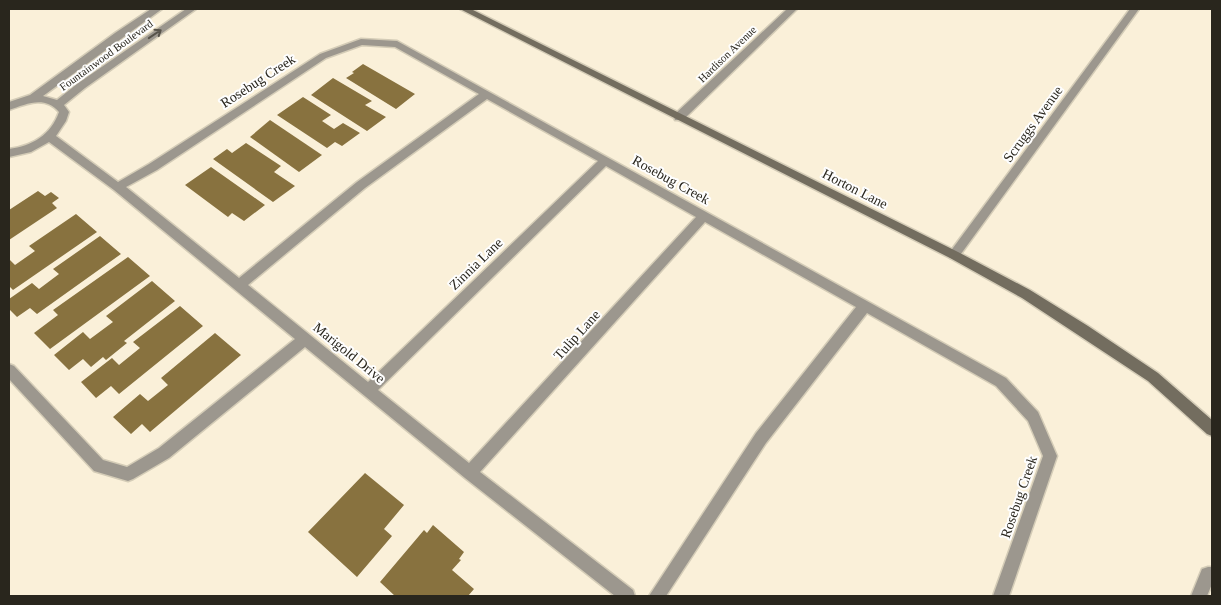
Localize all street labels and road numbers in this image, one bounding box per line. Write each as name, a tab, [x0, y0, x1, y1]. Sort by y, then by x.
street label: Fountainwood Boulevard	[57, 17, 155, 93]
street label: Hardison Avenue	[696, 23, 759, 85]
street label: Rosebug Creek	[218, 51, 298, 111]
street label: Scruggs Avenue	[1000, 83, 1066, 165]
street label: Rosebug Creek	[630, 153, 712, 207]
street label: Horton Lane	[820, 166, 890, 212]
street label: Zinnia Lane	[446, 235, 506, 293]
street label: Tulip Lane	[551, 307, 603, 363]
street label: Marigold Drive	[310, 320, 388, 386]
street label: Rosebug Creek	[998, 454, 1040, 540]

